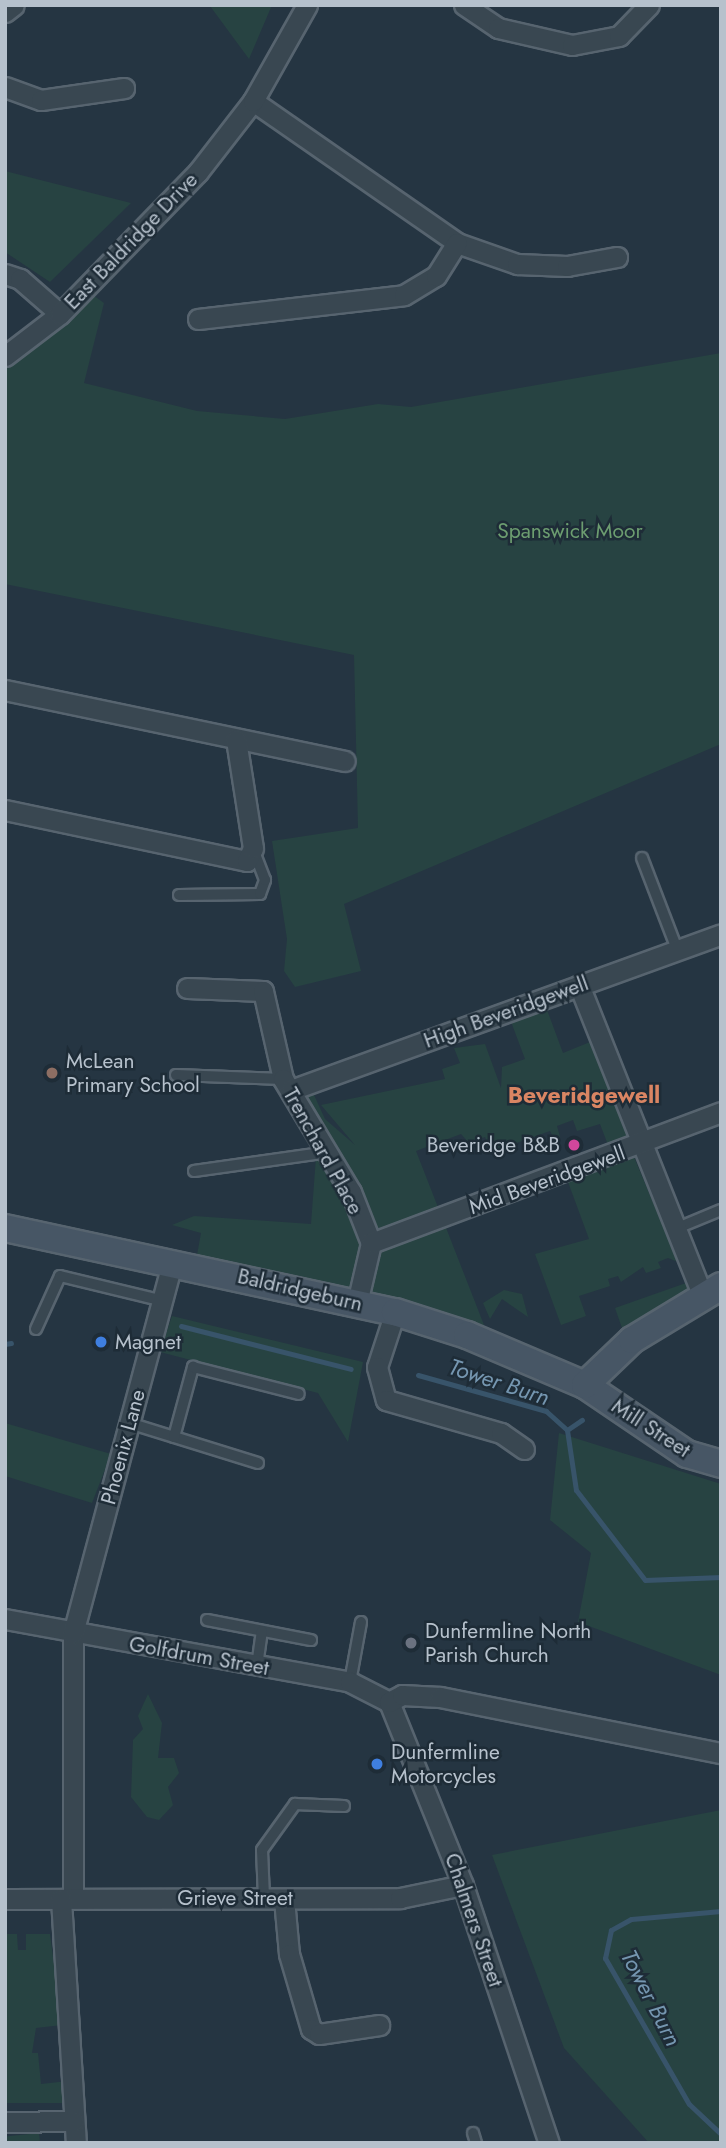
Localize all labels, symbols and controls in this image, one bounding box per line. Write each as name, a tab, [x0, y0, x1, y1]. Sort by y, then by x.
street label: East Baldridge Drive	[59, 167, 203, 315]
park label: Spanswick Moor	[497, 518, 643, 544]
street label: High Beveridgewell	[420, 971, 592, 1053]
place label: McLean Primary School	[66, 1048, 200, 1098]
marker: McLean Primary School	[44, 1065, 60, 1081]
district label: Beveridgewell	[508, 1081, 660, 1109]
street label: Trenchard Place	[278, 1083, 368, 1219]
place label: Beveridge B&B	[427, 1132, 560, 1158]
marker: Beveridge B&B	[566, 1137, 582, 1153]
street label: Mid Beveridgewell	[466, 1140, 628, 1220]
street label: Baldridgeburn	[235, 1263, 365, 1317]
place label: Magnet	[115, 1329, 181, 1355]
marker: Magnet	[93, 1334, 109, 1350]
water label: Tower Burn	[445, 1353, 553, 1411]
street label: Phoenix Lane	[96, 1387, 150, 1507]
street label: Mill Street	[607, 1393, 695, 1463]
place label: Dunfermline North Parish Church	[425, 1618, 591, 1668]
street label: Golfdrum Street	[127, 1631, 271, 1681]
marker: Dunfermline North Parish Church	[403, 1635, 419, 1651]
place label: Dunfermline Motorcycles	[391, 1739, 500, 1789]
marker: Dunfermline Motorcycles	[369, 1756, 385, 1772]
street label: Chalmers Street	[439, 1850, 509, 1990]
street label: Grieve Street	[177, 1885, 293, 1911]
water label: Tower Burn	[615, 1945, 687, 2051]

